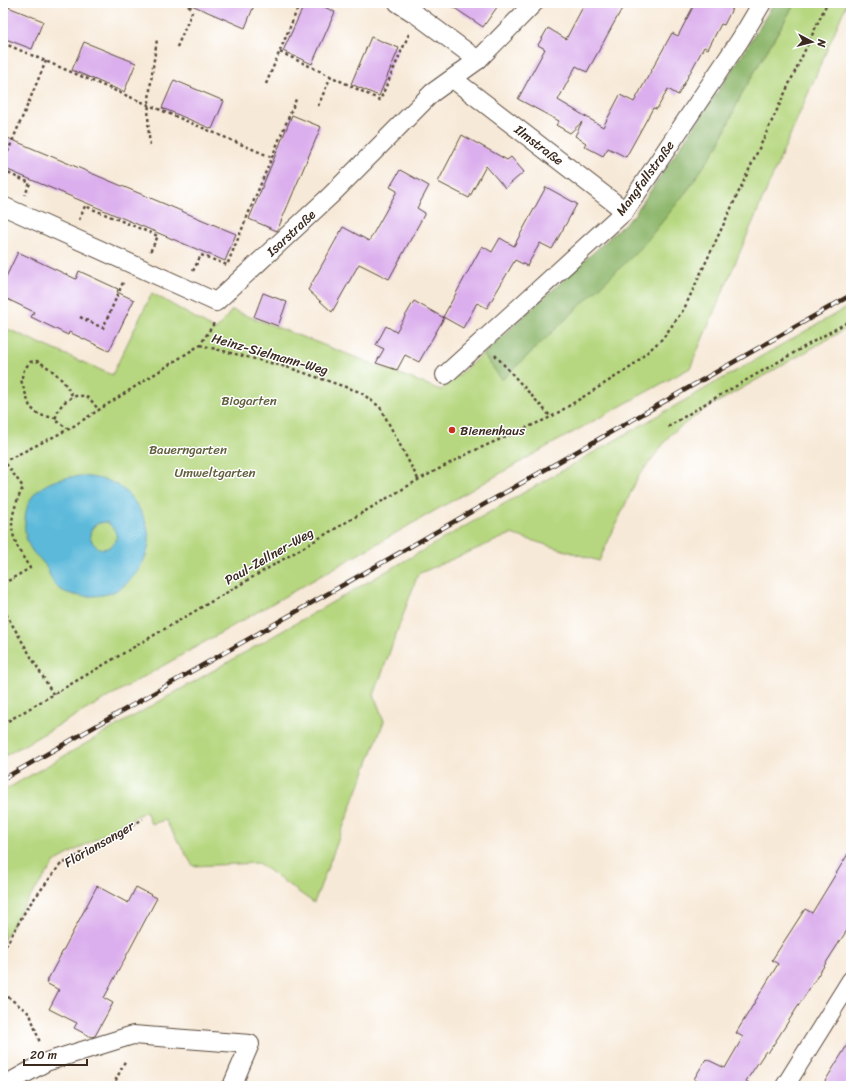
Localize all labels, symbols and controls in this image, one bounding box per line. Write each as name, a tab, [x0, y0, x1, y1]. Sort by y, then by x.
north arrow	[792, 22, 832, 62]
text: N	[811, 37, 831, 48]
street label: Ilmstraße	[508, 118, 569, 172]
street label: Mangfallstraße	[610, 135, 681, 221]
street label: Isarstraße	[260, 204, 321, 263]
street label: Heinz-Sielmann-Weg	[209, 326, 331, 382]
park label: Biogarten	[221, 389, 277, 412]
place label: Bienenhaus	[460, 419, 526, 442]
marker: Bienenhaus	[447, 425, 457, 435]
park label: Bauerngarten	[149, 438, 227, 461]
park label: Umweltgarten	[174, 461, 256, 484]
street label: Paul-Zellner-Weg	[220, 521, 318, 591]
street label: Floriansanger	[59, 814, 139, 873]
scale bar	[24, 1041, 87, 1067]
text: 20 m	[30, 1044, 57, 1066]

